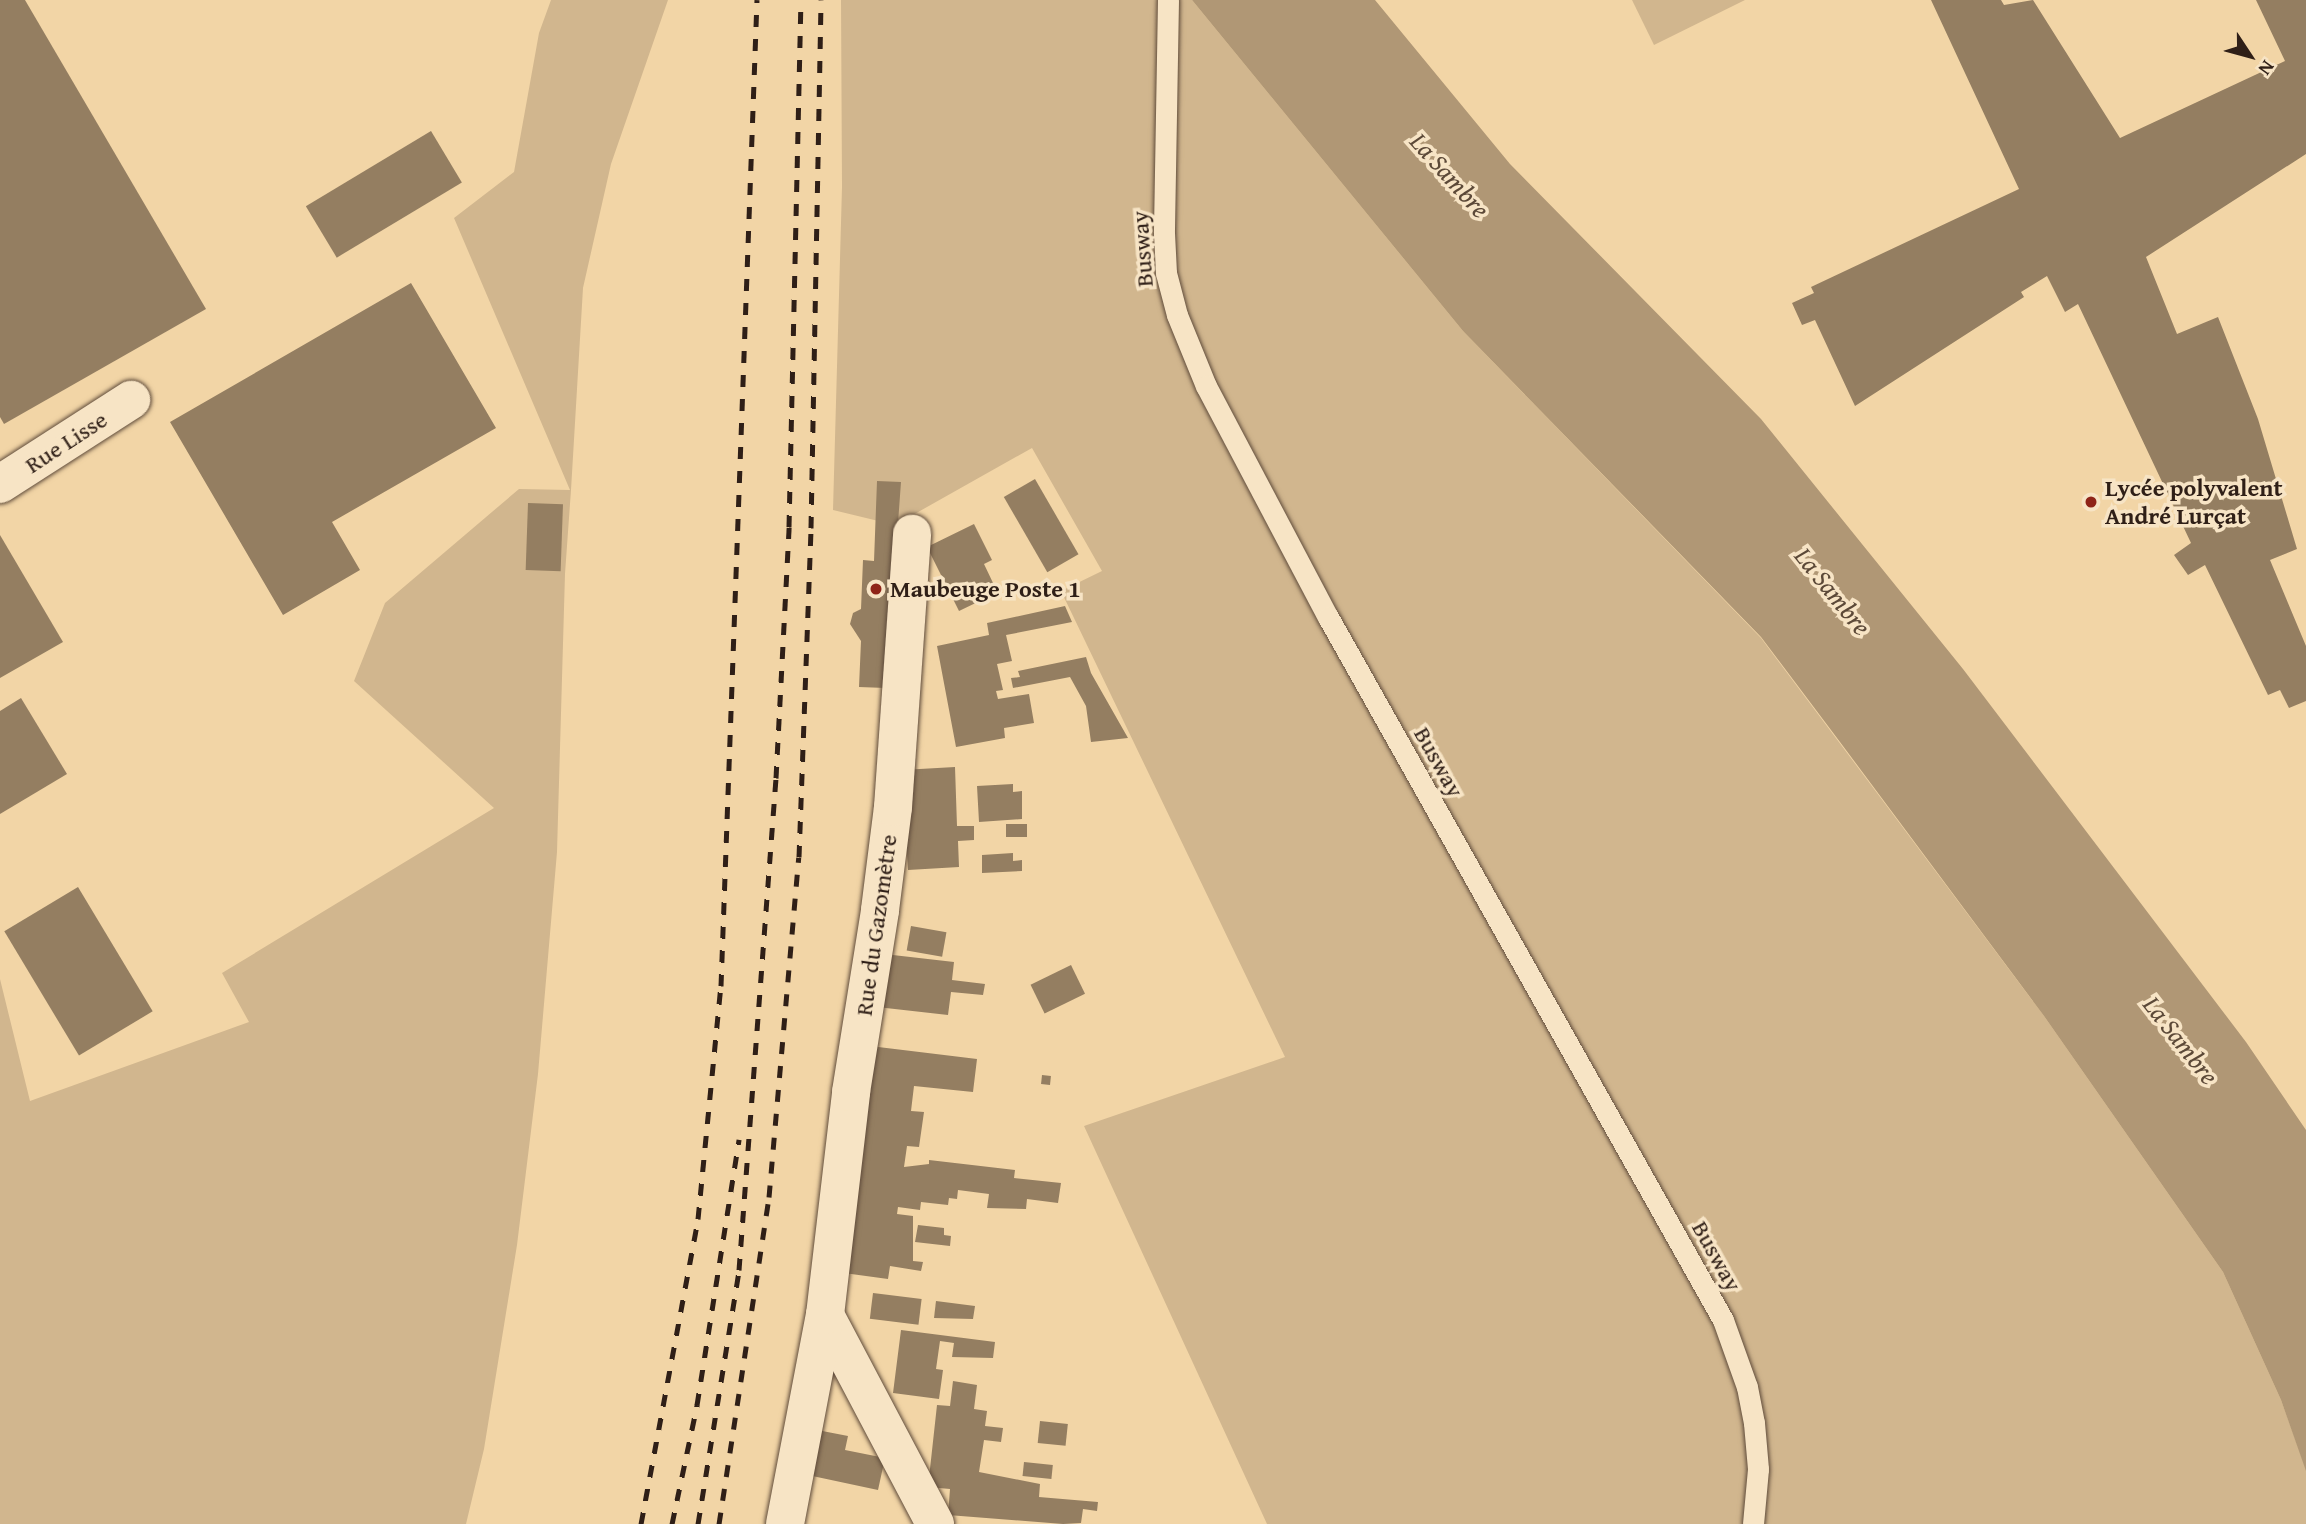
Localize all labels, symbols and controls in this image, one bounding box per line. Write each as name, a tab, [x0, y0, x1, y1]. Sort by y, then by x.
north arrow	[2215, 21, 2285, 91]
text: N	[2252, 55, 2282, 82]
water label: La Sambre	[1404, 126, 1496, 224]
street label: Busway	[1125, 210, 1159, 288]
street label: Rue Lisse	[20, 405, 112, 479]
place label: Lycée polyvalent André Lurçat	[2105, 474, 2283, 530]
marker: Lycée polyvalent André Lurçat	[2083, 494, 2099, 510]
water label: La Sambre	[1788, 541, 1878, 641]
place label: Maubeuge Poste 1	[890, 575, 1081, 603]
marker: Maubeuge Poste 1	[868, 581, 884, 597]
street label: Busway	[1408, 722, 1470, 802]
street label: Rue du Gazomètre	[849, 832, 903, 1018]
water label: La Sambre	[2137, 989, 2225, 1091]
street label: Busway	[1686, 1216, 1748, 1296]

